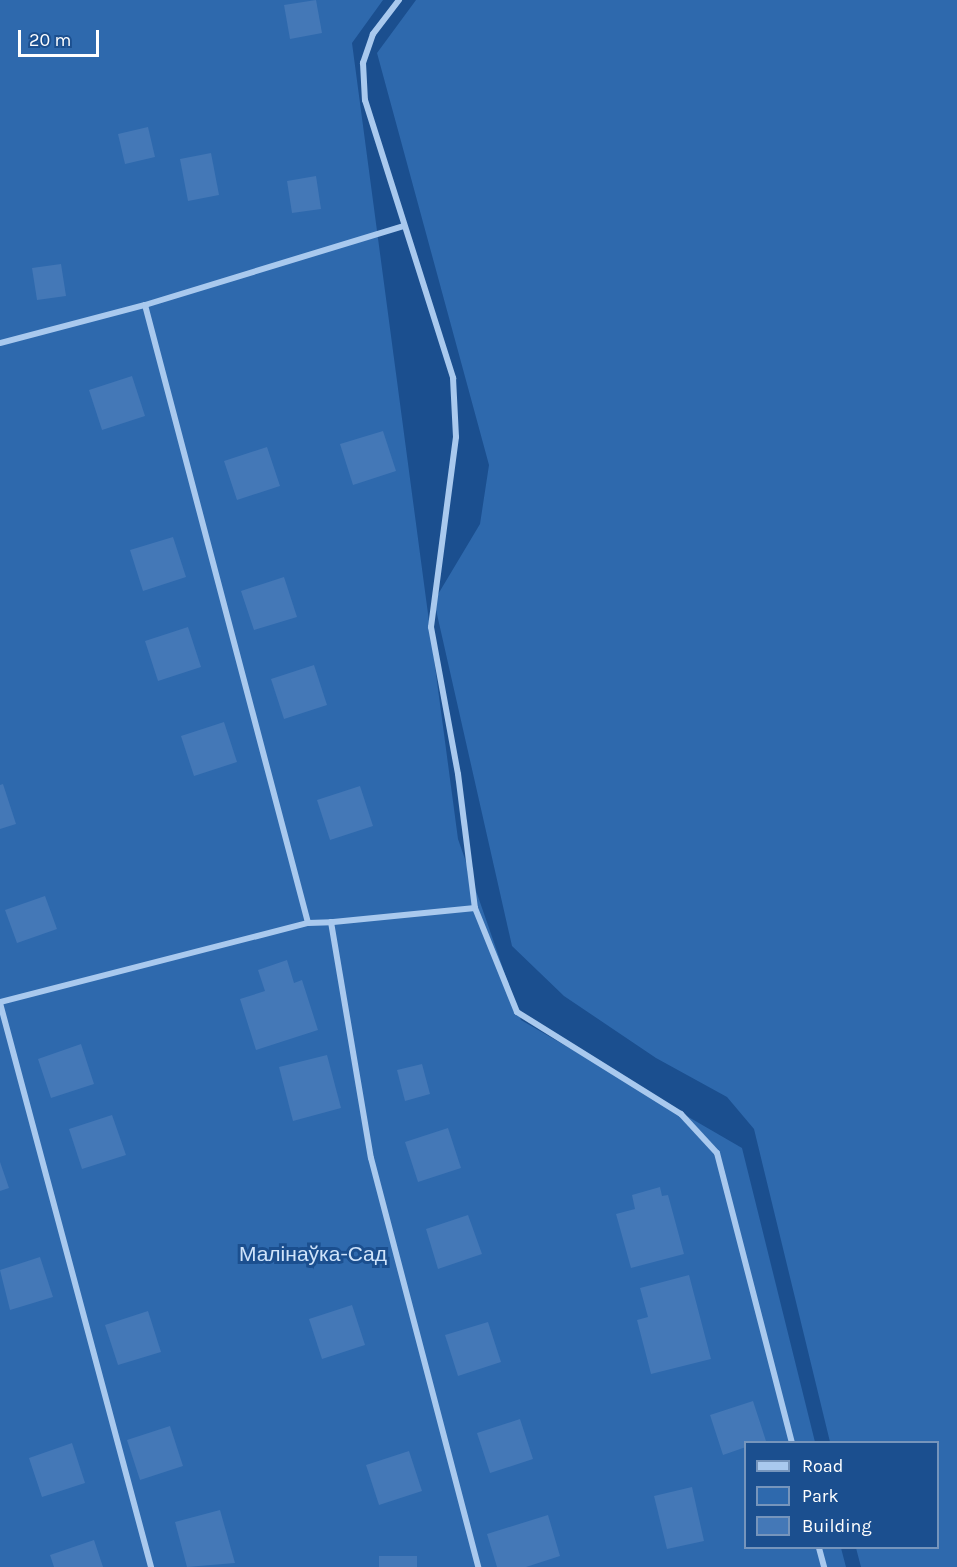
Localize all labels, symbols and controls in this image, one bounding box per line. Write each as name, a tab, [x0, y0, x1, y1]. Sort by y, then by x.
scale bar	[21, 18, 102, 56]
text: 20 m	[29, 29, 71, 51]
park label: Малінаўка-Сад	[239, 1241, 387, 1267]
legend	[744, 1441, 939, 1549]
text: Road	[802, 1455, 843, 1477]
text: Park	[802, 1485, 839, 1507]
text: Building	[802, 1515, 872, 1537]

